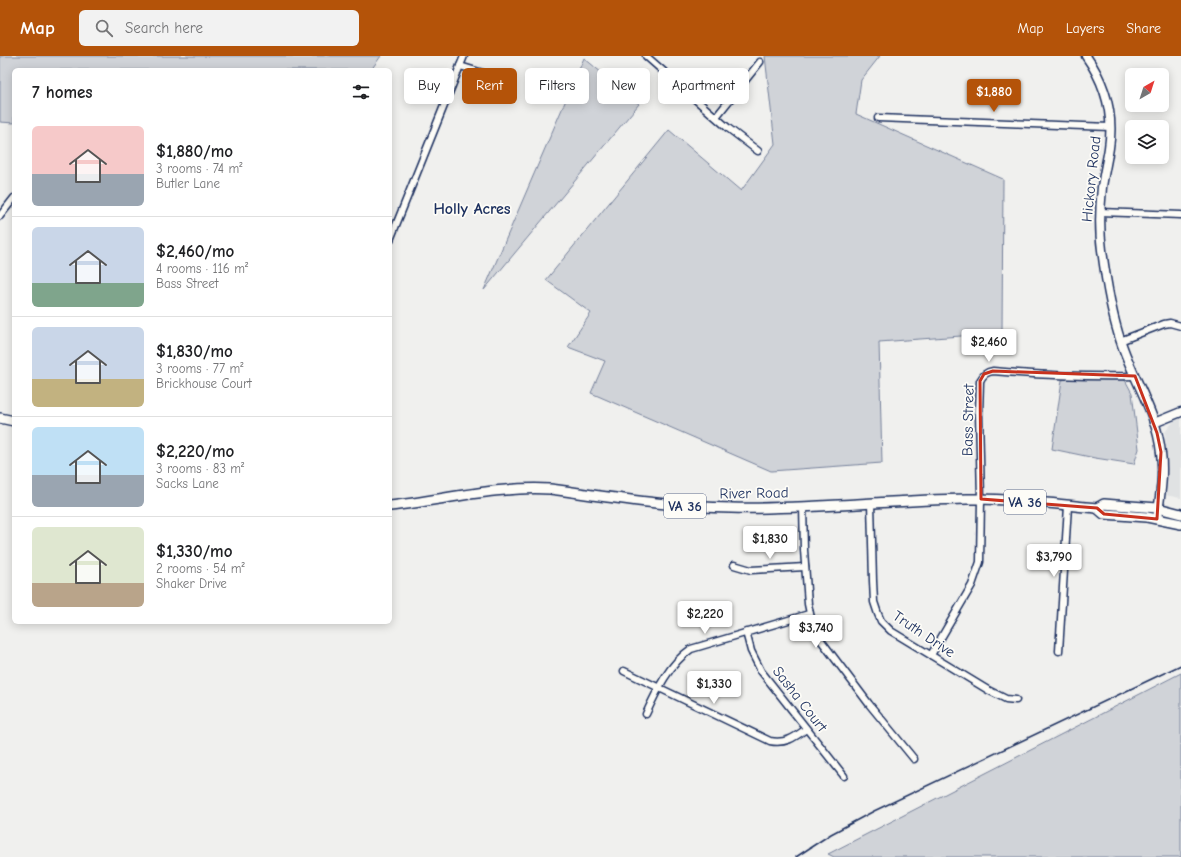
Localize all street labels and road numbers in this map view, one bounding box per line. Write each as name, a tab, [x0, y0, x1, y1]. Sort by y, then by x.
street label: Hickory Road	[1078, 135, 1104, 223]
street label: Bass Street	[958, 383, 978, 456]
street label: River Road	[719, 483, 789, 503]
road number: VA 36	[1004, 490, 1046, 514]
road number: VA 36	[664, 494, 706, 518]
street label: Truth Drive	[890, 607, 959, 662]
street label: Sasha Court	[769, 663, 832, 736]

